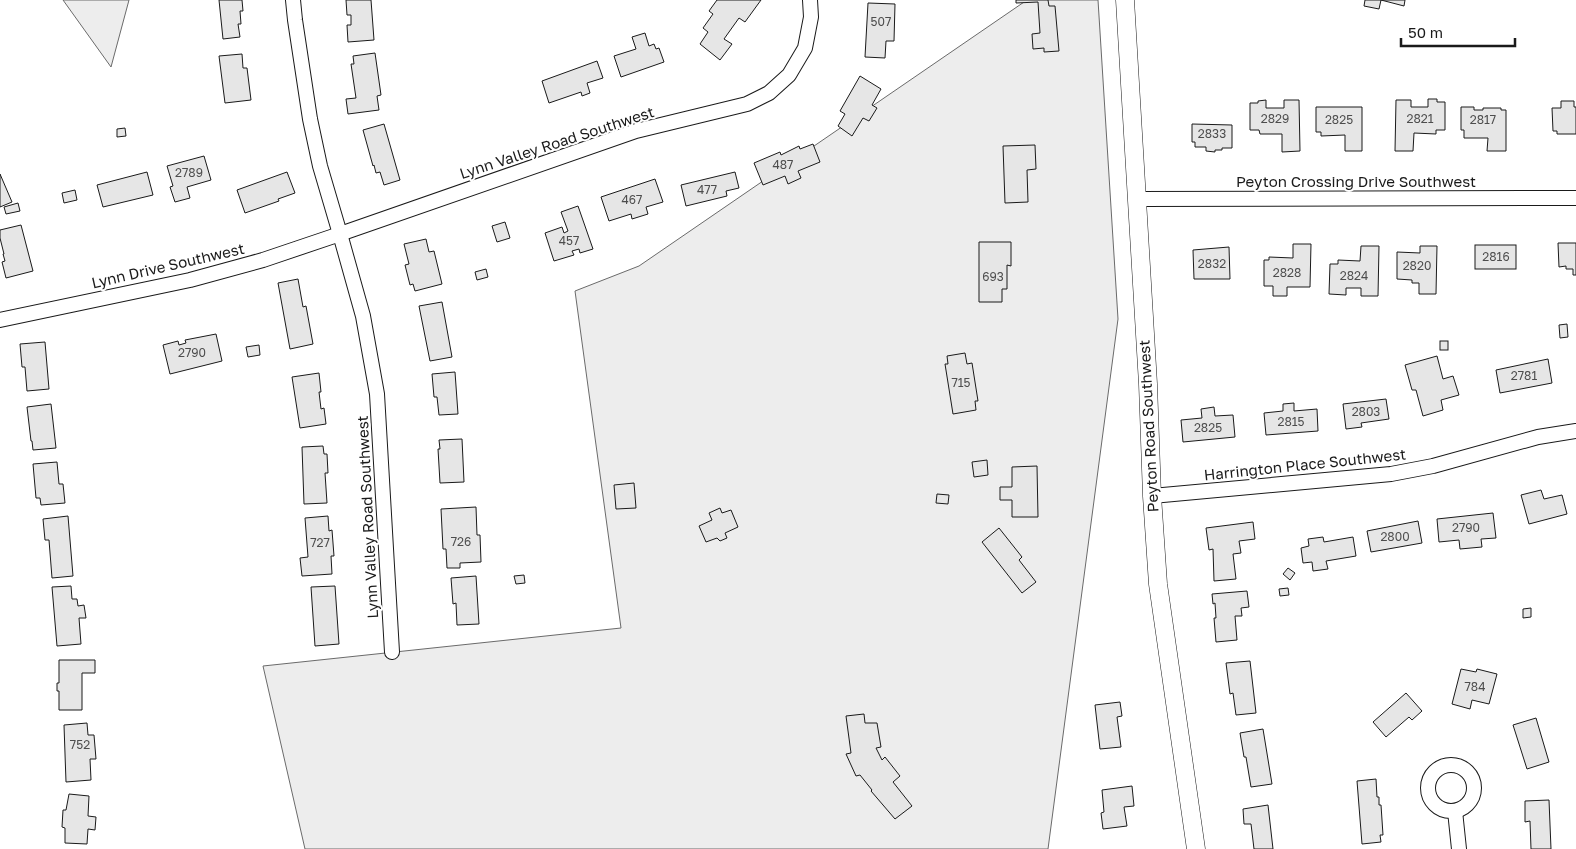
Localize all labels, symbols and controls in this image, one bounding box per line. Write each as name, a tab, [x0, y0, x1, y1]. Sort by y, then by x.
house number: 507	[871, 14, 891, 29]
scale bar	[1401, 15, 1515, 47]
text: 50 m	[1408, 23, 1443, 41]
street label: Lynn Valley Road Southwest	[457, 102, 656, 182]
house number: 2829	[1261, 111, 1289, 126]
house number: 2821	[1406, 111, 1434, 126]
house number: 2825	[1325, 112, 1353, 127]
house number: 2817	[1470, 112, 1496, 127]
house number: 2833	[1198, 126, 1226, 141]
house number: 487	[772, 157, 794, 172]
house number: 2789	[175, 165, 203, 180]
street label: Peyton Crossing Drive Southwest	[1236, 172, 1476, 190]
house number: 477	[697, 182, 717, 197]
house number: 467	[622, 192, 642, 207]
house number: 457	[559, 233, 579, 248]
street label: Lynn Drive Southwest	[90, 239, 246, 291]
house number: 2816	[1482, 249, 1510, 264]
house number: 2832	[1198, 256, 1226, 271]
house number: 2820	[1403, 258, 1431, 273]
house number: 2828	[1273, 265, 1301, 280]
house number: 2824	[1340, 268, 1368, 283]
house number: 693	[982, 269, 1004, 284]
street label: Peyton Road Southwest	[1134, 339, 1162, 513]
house number: 2790	[178, 345, 206, 360]
house number: 2781	[1511, 368, 1537, 383]
house number: 715	[951, 375, 971, 390]
house number: 2803	[1352, 404, 1380, 419]
house number: 2815	[1277, 414, 1305, 429]
street label: Lynn Valley Road Southwest	[353, 415, 381, 619]
house number: 2825	[1194, 420, 1222, 435]
street label: Harrington Place Southwest	[1203, 444, 1407, 484]
house number: 2790	[1452, 520, 1480, 535]
house number: 2800	[1380, 529, 1410, 544]
house number: 726	[451, 534, 471, 549]
house number: 727	[310, 535, 330, 550]
house number: 784	[1464, 679, 1486, 694]
house number: 752	[70, 737, 90, 752]

